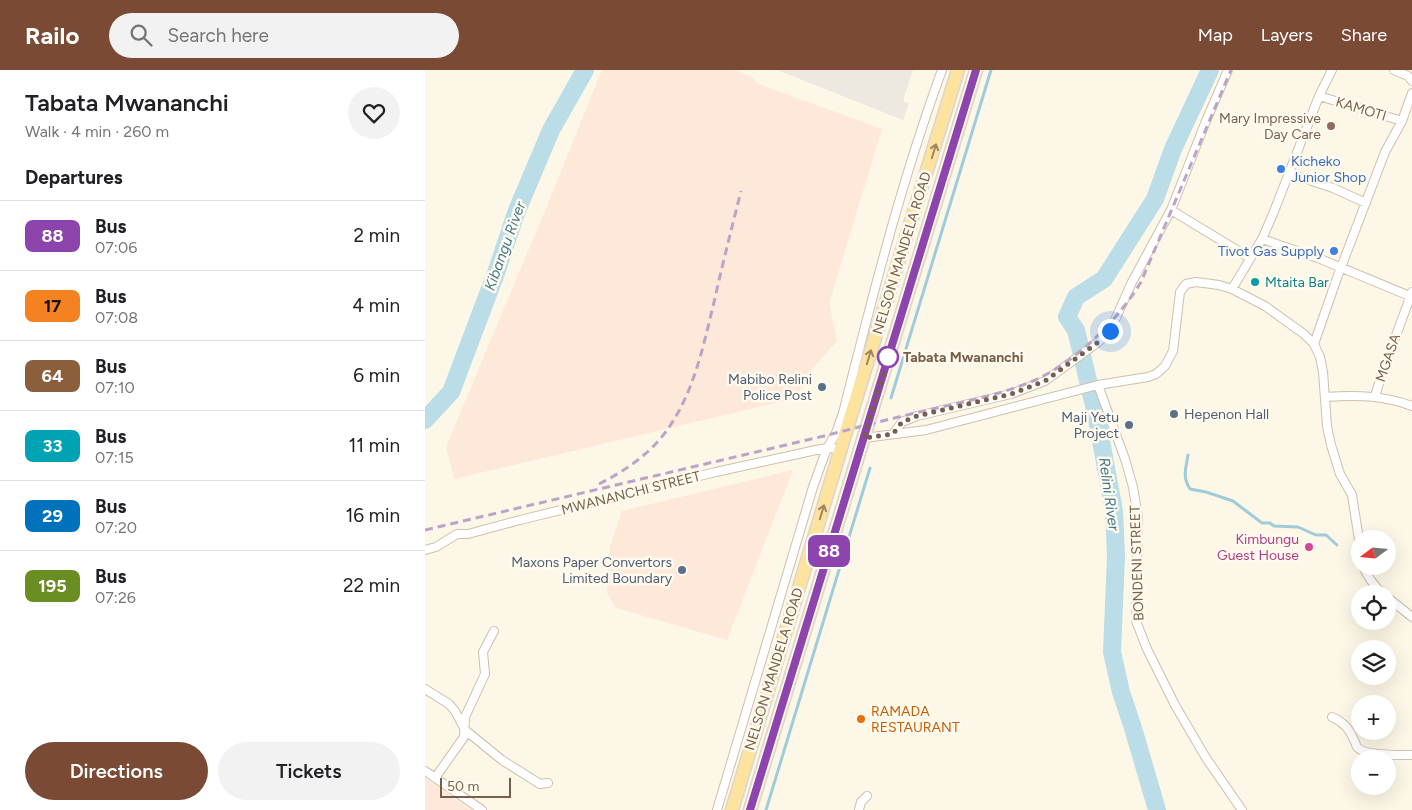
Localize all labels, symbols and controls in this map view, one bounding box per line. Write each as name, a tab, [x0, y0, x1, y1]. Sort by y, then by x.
search box	[109, 13, 459, 58]
text: Railo	[25, 21, 79, 50]
icon: search	[127, 21, 155, 49]
text: Search here	[167, 24, 269, 47]
text: Map	[1198, 24, 1233, 46]
text: Layers	[1261, 24, 1313, 46]
text: Share	[1341, 24, 1387, 46]
button: heart	[348, 87, 400, 139]
text: Tabata Mwananchi	[25, 88, 229, 117]
street label: KAMOTI	[1334, 93, 1388, 125]
place label: Mary Impressive Day Care	[1219, 110, 1321, 143]
marker: Mary Impressive Day Care	[1325, 120, 1337, 132]
text: Walk · 4 min · 260 m	[25, 122, 169, 141]
one-way arrow	[929, 144, 939, 160]
place label: Kicheko Junior Shop	[1291, 153, 1366, 186]
marker: Kicheko Junior Shop	[1275, 163, 1287, 175]
text: Departures	[25, 166, 123, 189]
street label: NELSON MANDELA ROAD	[869, 170, 935, 336]
water label: Kibangu River	[481, 198, 530, 293]
text: Bus	[95, 215, 126, 238]
text: 2 min	[354, 224, 400, 247]
text: 88	[41, 225, 64, 247]
text: 07:06	[95, 238, 137, 257]
place label: Tivot Gas Supply	[1218, 243, 1325, 260]
marker: Tivot Gas Supply	[1328, 245, 1340, 257]
place label: Mtaita Bar	[1265, 274, 1329, 291]
marker: Mtaita Bar	[1249, 276, 1261, 288]
text: Bus	[95, 285, 126, 308]
text: 4 min	[352, 294, 400, 317]
text: 17	[44, 295, 61, 317]
text: 07:08	[95, 308, 138, 327]
your location	[1098, 319, 1123, 344]
street label: MGASA	[1372, 331, 1404, 384]
marker: Tabata Mwananchi	[877, 346, 899, 368]
one-way arrow	[865, 349, 875, 365]
place label: Tabata Mwananchi	[903, 349, 1023, 366]
text: Bus	[95, 355, 126, 378]
text: 6 min	[353, 364, 400, 387]
text: 64	[42, 365, 63, 387]
place label: Mabibo Relini Police Post	[728, 371, 812, 404]
text: 07:10	[95, 378, 135, 397]
marker: Mabibo Relini Police Post	[816, 381, 828, 393]
place label: Hepenon Hall	[1184, 406, 1269, 423]
marker: Hepenon Hall	[1168, 408, 1180, 420]
place label: Maji Yetu Project	[1061, 409, 1119, 442]
marker: Maji Yetu Project	[1123, 419, 1135, 431]
text: Bus	[95, 425, 126, 448]
text: 11 min	[348, 434, 400, 457]
text: 33	[42, 435, 63, 457]
text: 07:15	[95, 448, 134, 467]
water label: Relini River	[1095, 456, 1123, 533]
street label: MWANANCHI STREET	[560, 467, 703, 519]
text: Bus	[95, 495, 126, 518]
text: 16 min	[346, 504, 400, 527]
one-way arrow	[817, 504, 827, 520]
text: 29	[42, 505, 63, 527]
street label: BONDENI STREET	[1126, 505, 1148, 621]
text: 07:20	[95, 518, 137, 537]
north arrow	[1351, 530, 1396, 575]
map controls	[1351, 530, 1396, 795]
place label: Kimbungu Guest House	[1217, 531, 1299, 564]
line badge: 88	[807, 535, 851, 567]
text: 88	[818, 540, 840, 562]
marker: Kimbungu Guest House	[1303, 541, 1315, 553]
place label: Maxons Paper Convertors Limited Boundary	[511, 554, 673, 587]
marker: Maxons Paper Convertors Limited Boundary	[676, 564, 688, 576]
text: Bus	[95, 565, 126, 588]
text: 22 min	[343, 574, 400, 597]
text: 195	[38, 575, 67, 597]
button: locate	[1351, 585, 1396, 630]
street label: NELSON MANDELA ROAD	[741, 586, 807, 752]
text: 07:26	[95, 588, 136, 607]
button: layers	[1351, 640, 1396, 685]
button: +	[1351, 695, 1396, 740]
place label: RAMADA RESTAURANT	[871, 703, 960, 736]
marker: RAMADA RESTAURANT	[855, 713, 867, 725]
button: Directions	[25, 742, 208, 800]
button: Tickets	[218, 742, 400, 800]
button: −	[1351, 750, 1396, 795]
scale bar	[440, 775, 511, 798]
text: 50 m	[447, 778, 479, 795]

